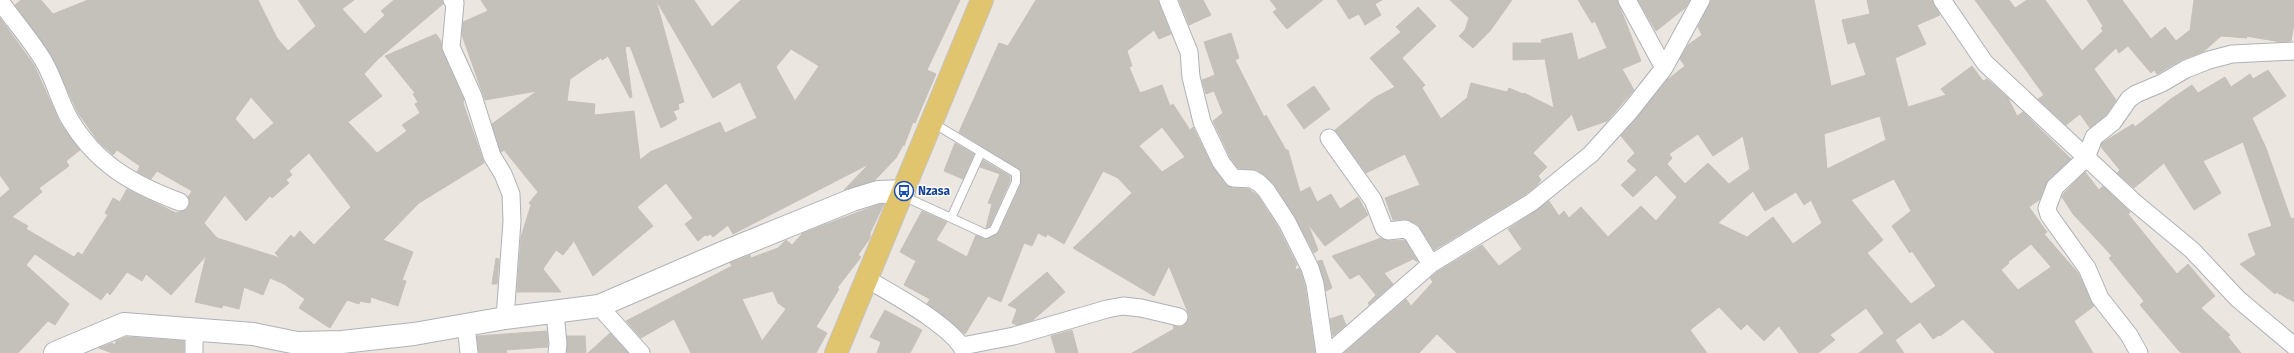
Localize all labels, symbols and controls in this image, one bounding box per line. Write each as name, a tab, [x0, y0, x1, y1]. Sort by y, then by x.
bus stop icon: Nzasa	[893, 180, 915, 202]
place label: Nzasa	[918, 184, 950, 198]

